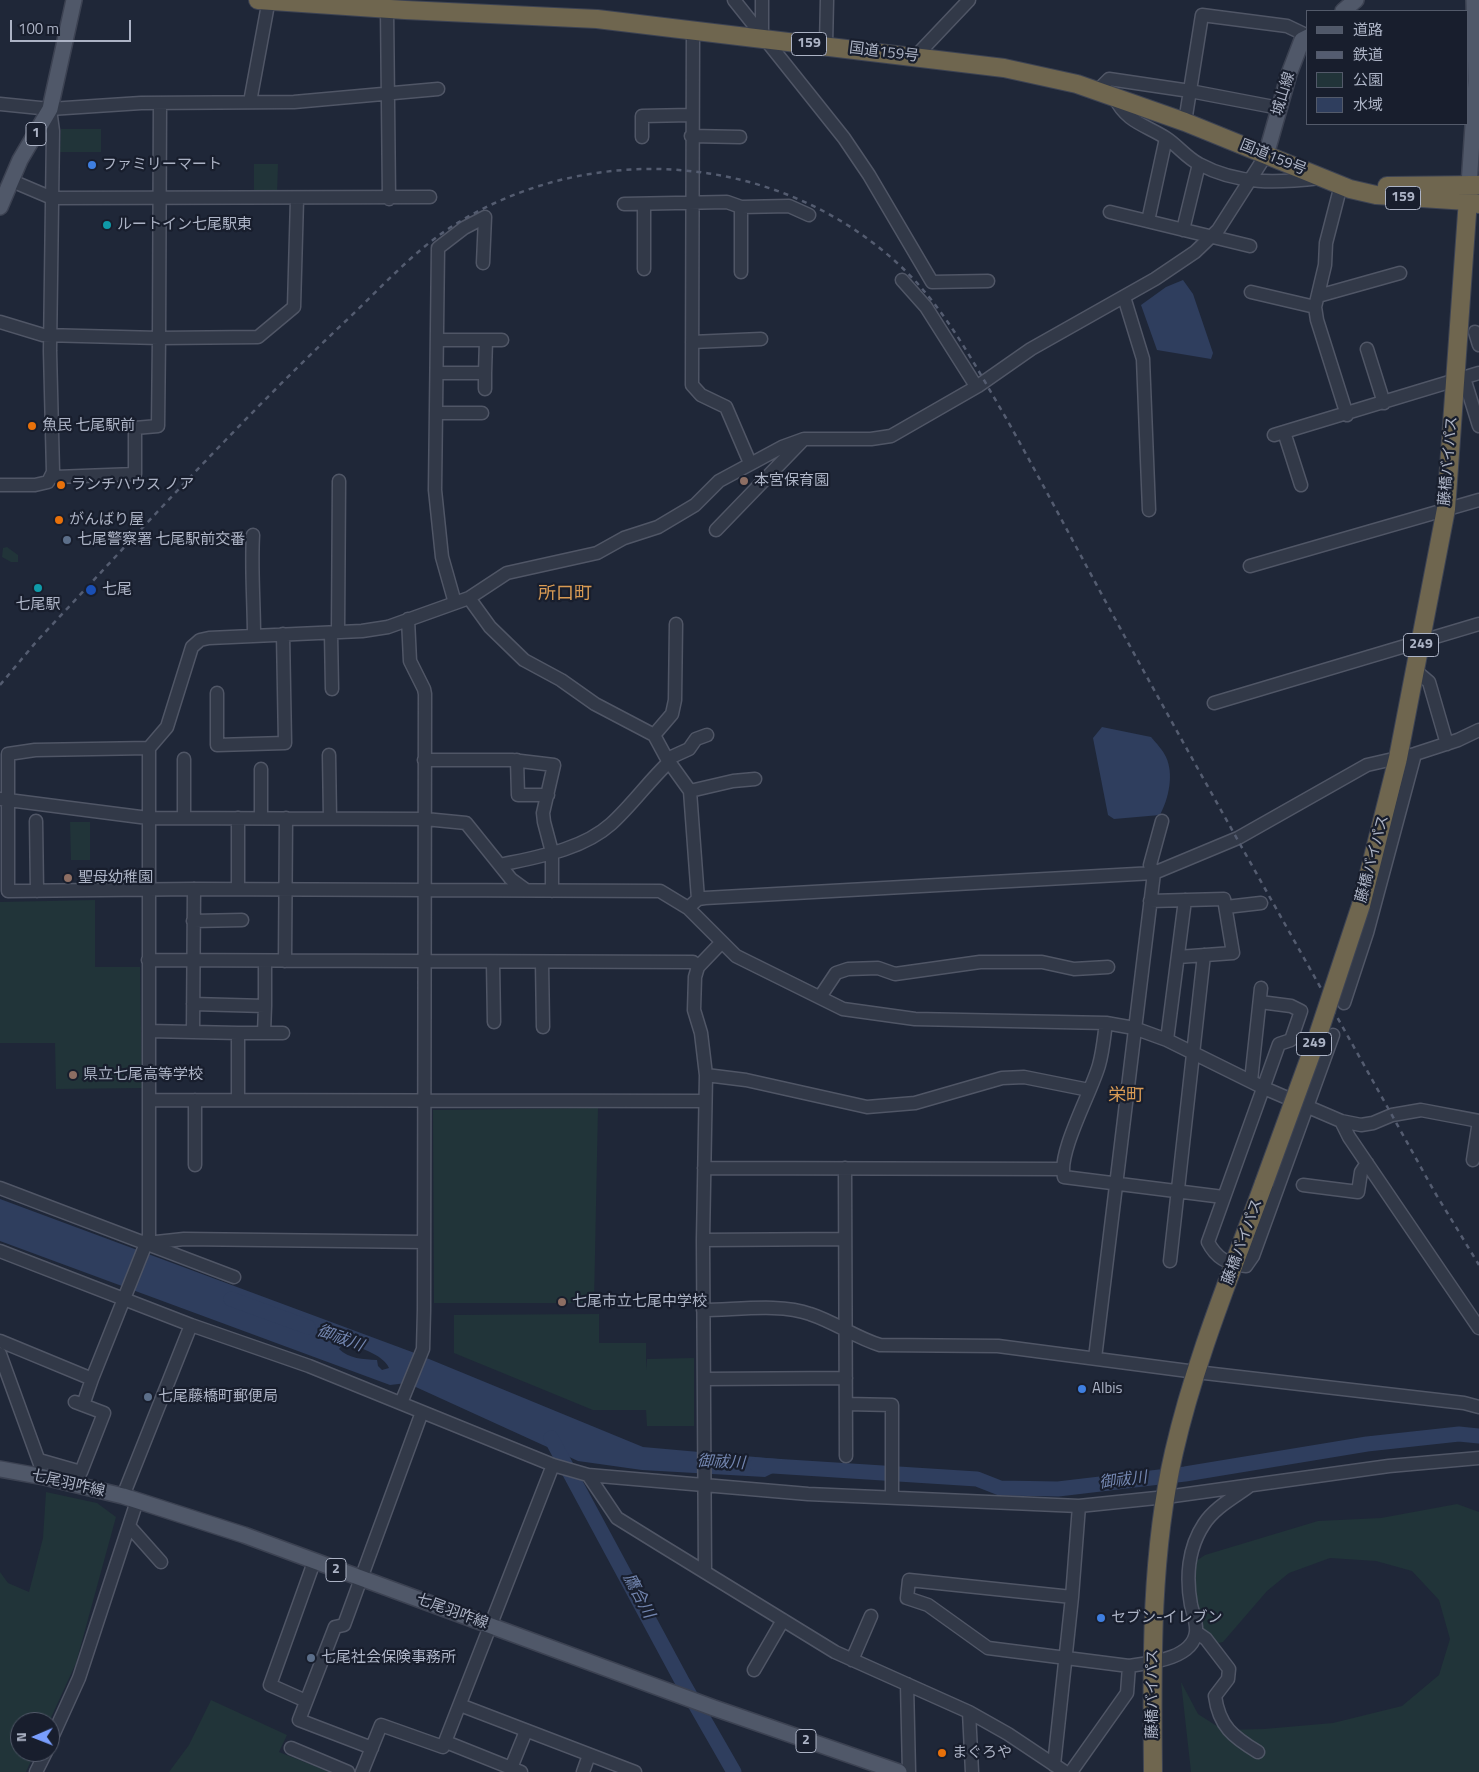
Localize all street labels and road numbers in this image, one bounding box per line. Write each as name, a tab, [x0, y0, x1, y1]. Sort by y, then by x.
road number: 159	[792, 33, 826, 56]
street label: 国道159号	[848, 40, 920, 66]
street label: 城山線	[1269, 70, 1299, 118]
road number: 1	[26, 122, 46, 146]
street label: 国道159号	[1237, 137, 1309, 179]
road number: 159	[1386, 187, 1420, 210]
street label: 藤橋バイパス	[1436, 415, 1462, 507]
road number: 249	[1404, 634, 1438, 656]
street label: 藤橋バイパス	[1353, 813, 1393, 905]
road number: 249	[1296, 1032, 1332, 1056]
street label: 藤橋バイパス	[1219, 1197, 1267, 1287]
street label: 七尾羽咋線	[29, 1467, 107, 1501]
road number: 2	[326, 1558, 346, 1582]
street label: 七尾羽咋線	[414, 1591, 490, 1633]
street label: 藤橋バイパス	[1144, 1649, 1162, 1739]
road number: 2	[796, 1730, 816, 1752]

